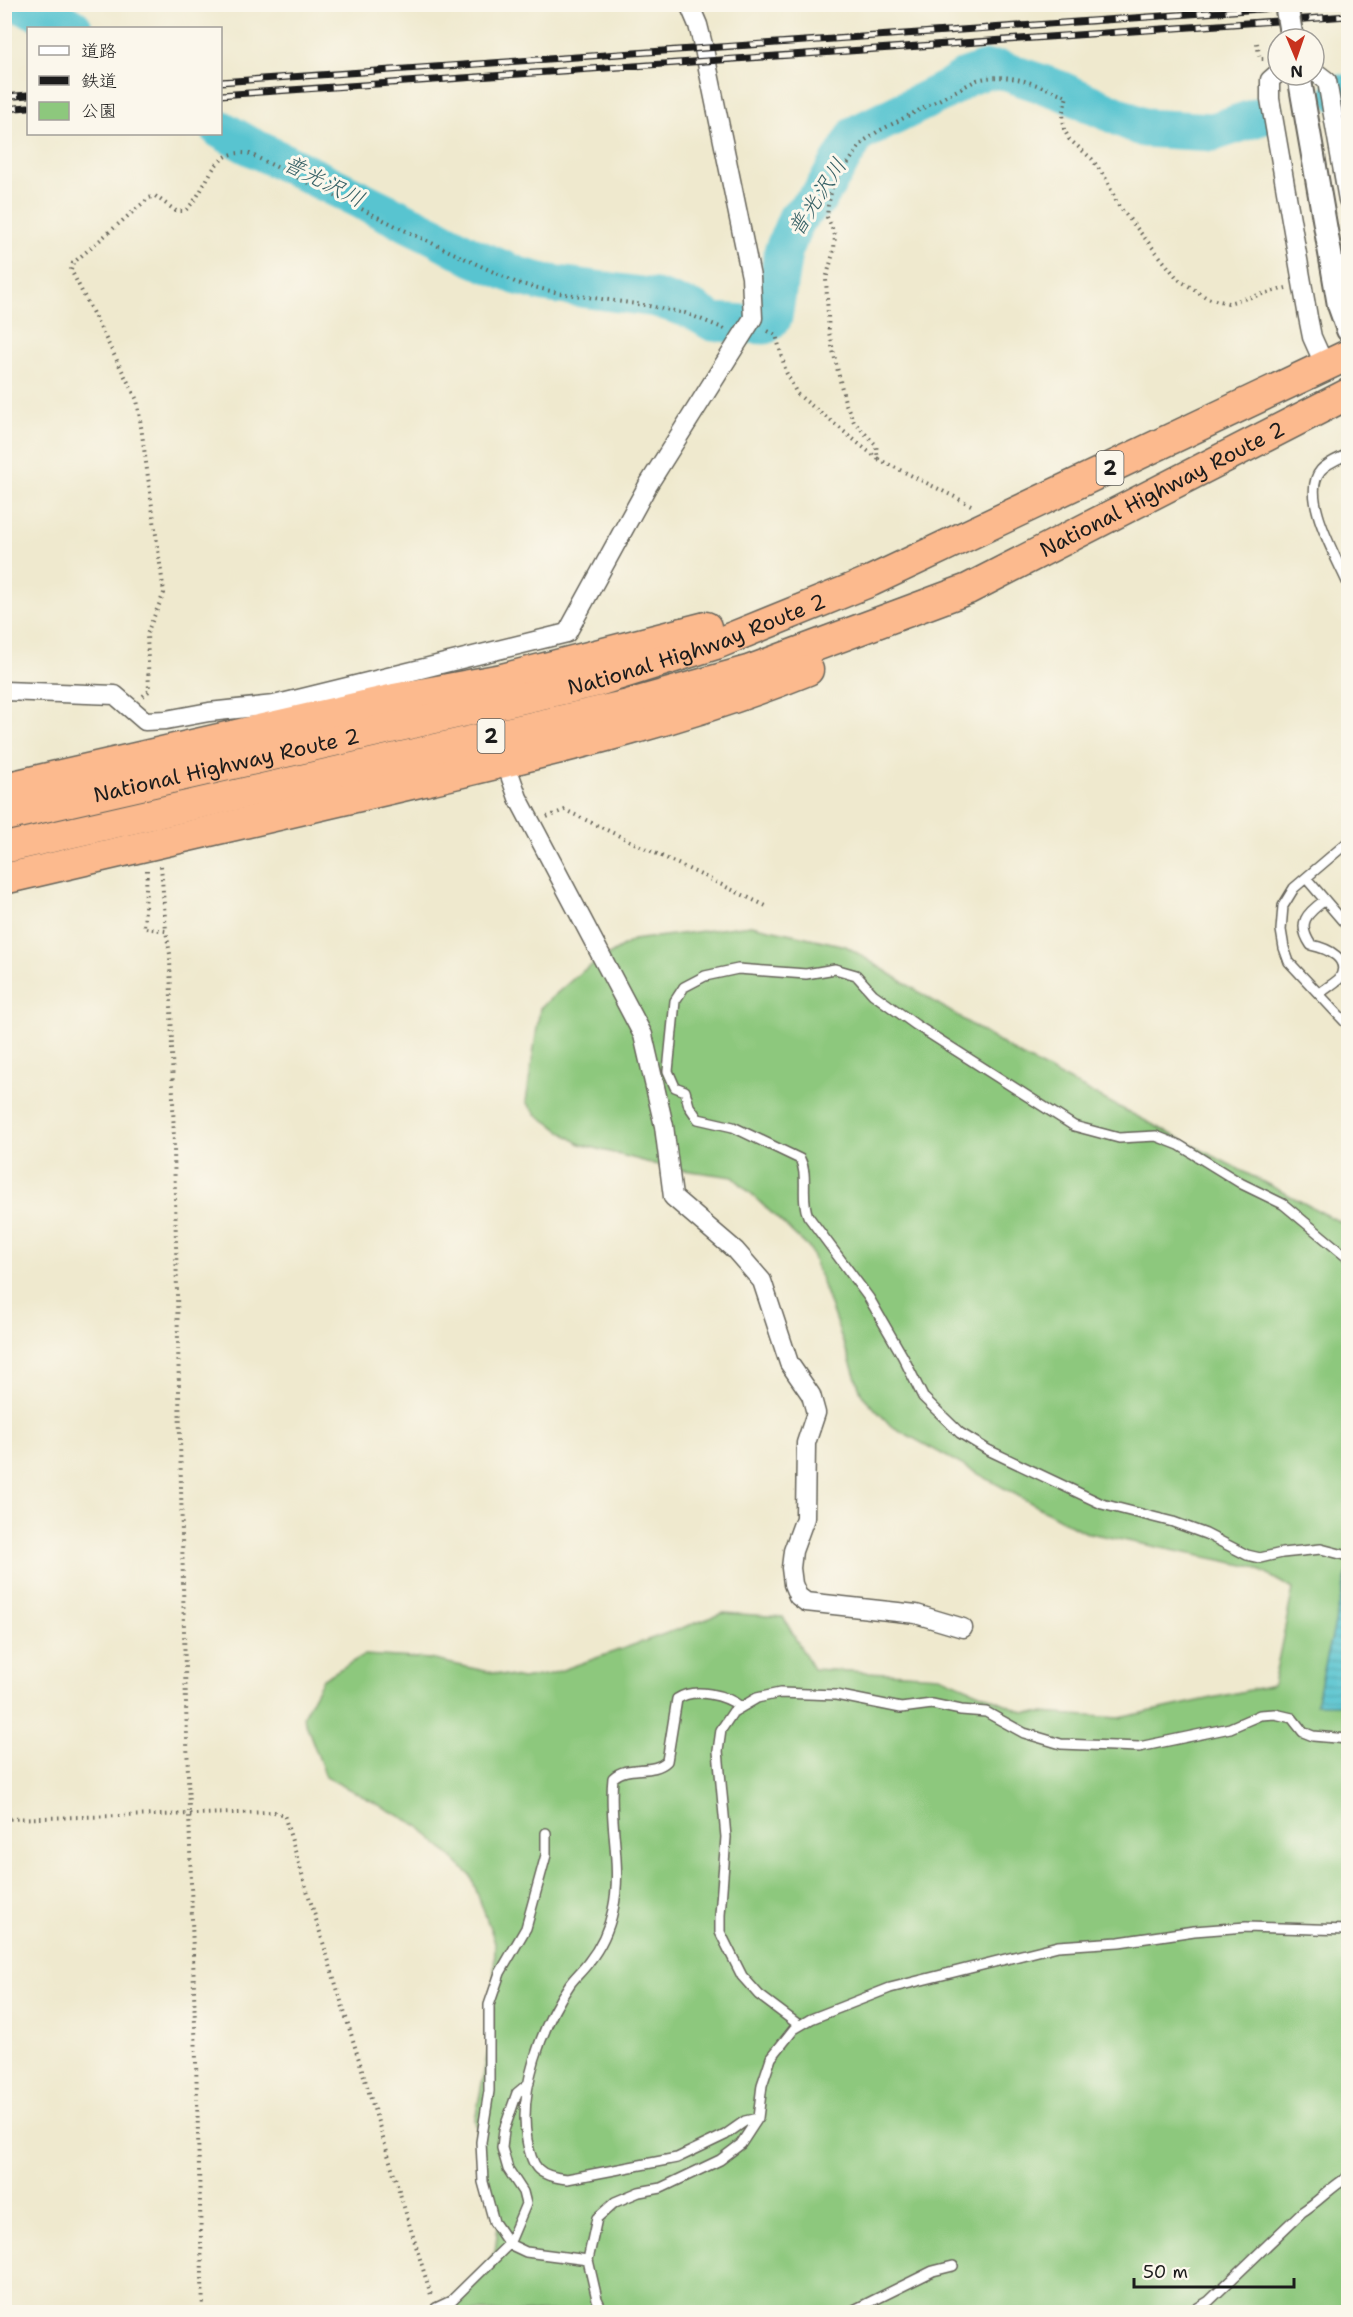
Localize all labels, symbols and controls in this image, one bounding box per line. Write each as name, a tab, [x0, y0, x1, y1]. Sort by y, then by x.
legend	[27, 27, 222, 135]
north arrow	[1266, 27, 1326, 87]
text: 道路	[81, 39, 117, 63]
text: N	[1290, 61, 1303, 82]
text: 鉄道	[81, 69, 117, 93]
text: 公園	[81, 99, 117, 123]
water label: 普光沢川	[278, 148, 370, 214]
water label: 普光沢川	[781, 152, 853, 242]
street label: National Highway Route 2	[1035, 415, 1290, 564]
road number: 2	[1096, 451, 1124, 485]
street label: National Highway Route 2	[564, 587, 830, 702]
road number: 2	[478, 719, 504, 753]
street label: National Highway Route 2	[91, 722, 362, 809]
scale bar	[1134, 2251, 1294, 2289]
text: 50 m	[1143, 2260, 1188, 2284]

